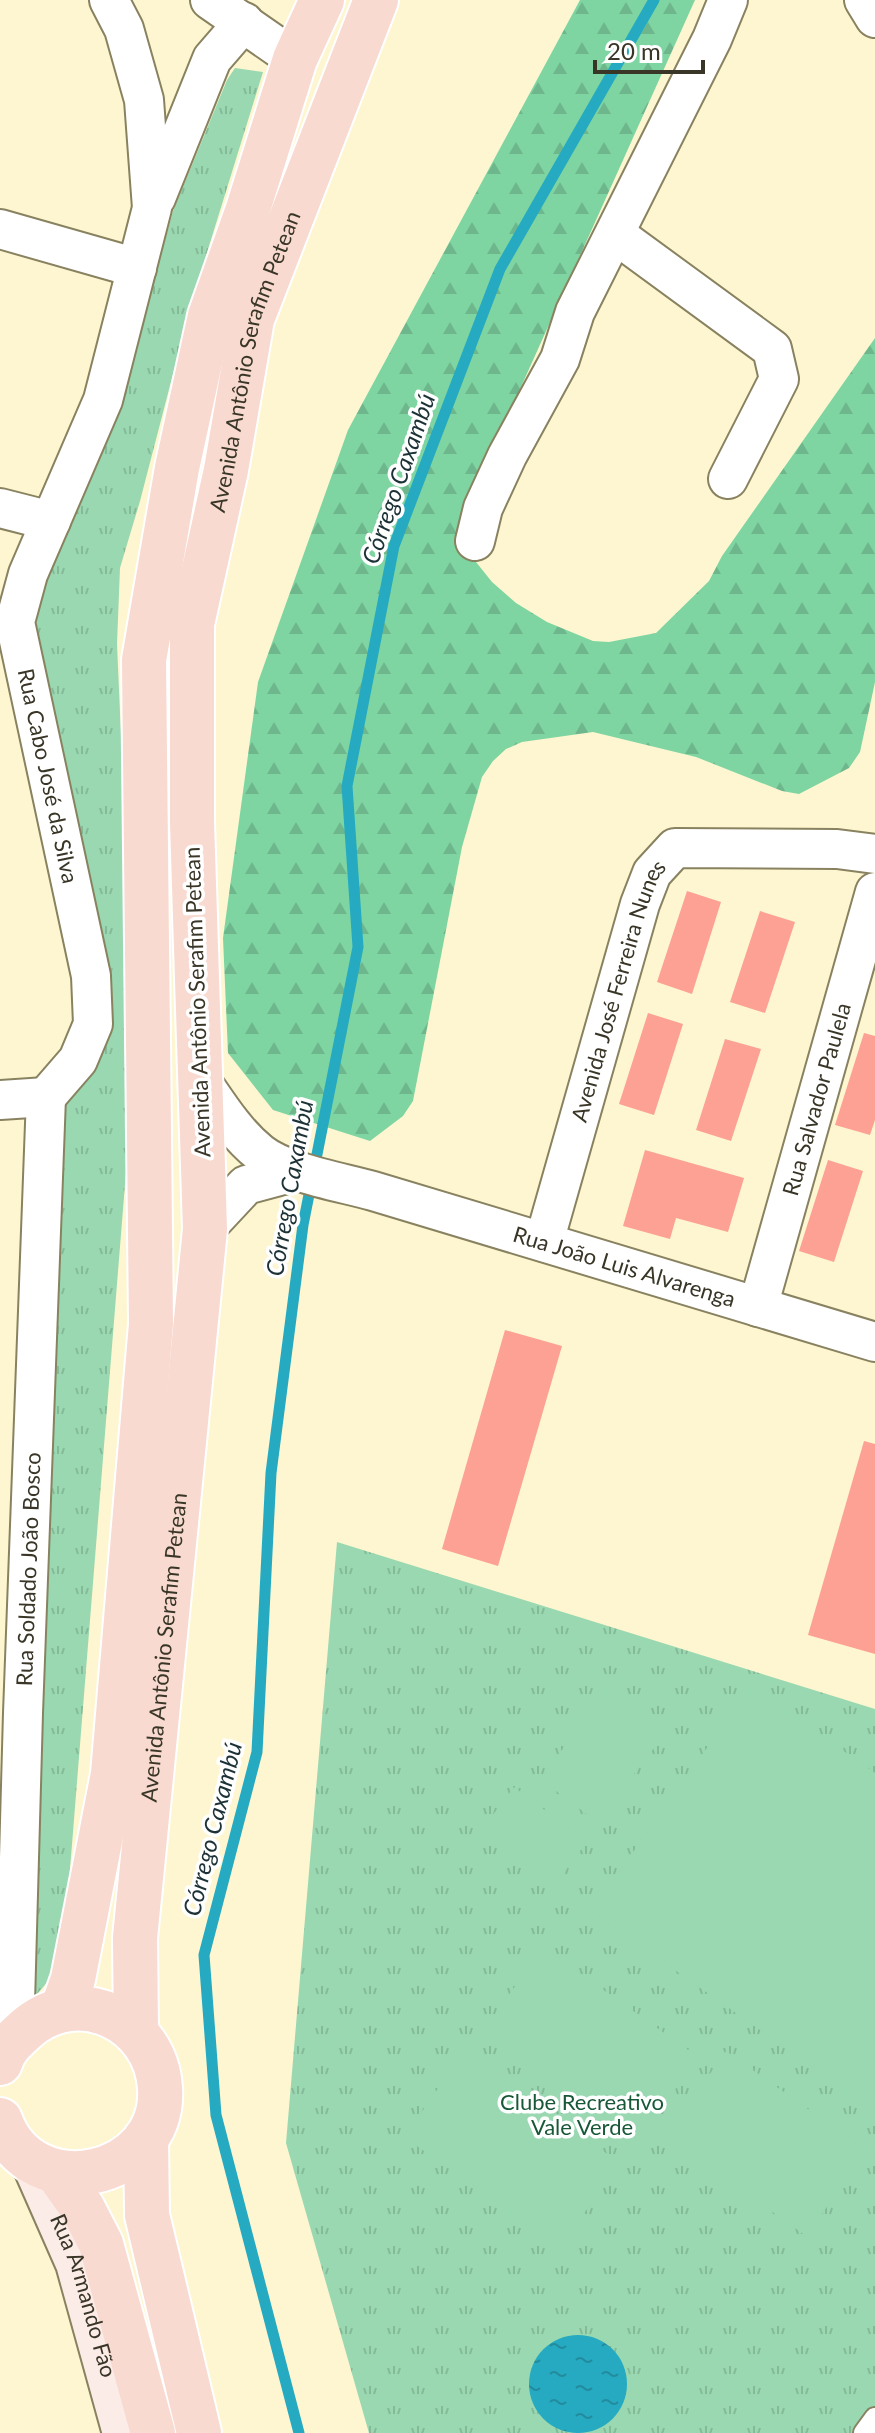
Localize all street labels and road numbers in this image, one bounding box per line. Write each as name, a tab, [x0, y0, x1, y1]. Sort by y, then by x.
street label: Avenida Antônio Serafim Petean	[203, 207, 306, 515]
street label: Rua Cabo José da Silva	[13, 666, 84, 886]
street label: Avenida Antônio Serafim Petean	[178, 846, 215, 1158]
street label: Avenida José Ferreira Nunes	[565, 853, 671, 1125]
street label: Rua Salvador Paulela	[776, 999, 856, 1198]
street label: Rua João Luis Alvarenga	[510, 1220, 739, 1312]
street label: Rua Soldado João Bosco	[10, 1452, 46, 1687]
street label: Avenida Antônio Serafim Petean	[134, 1491, 192, 1803]
street label: Rua Armando Fão	[45, 2209, 123, 2380]

